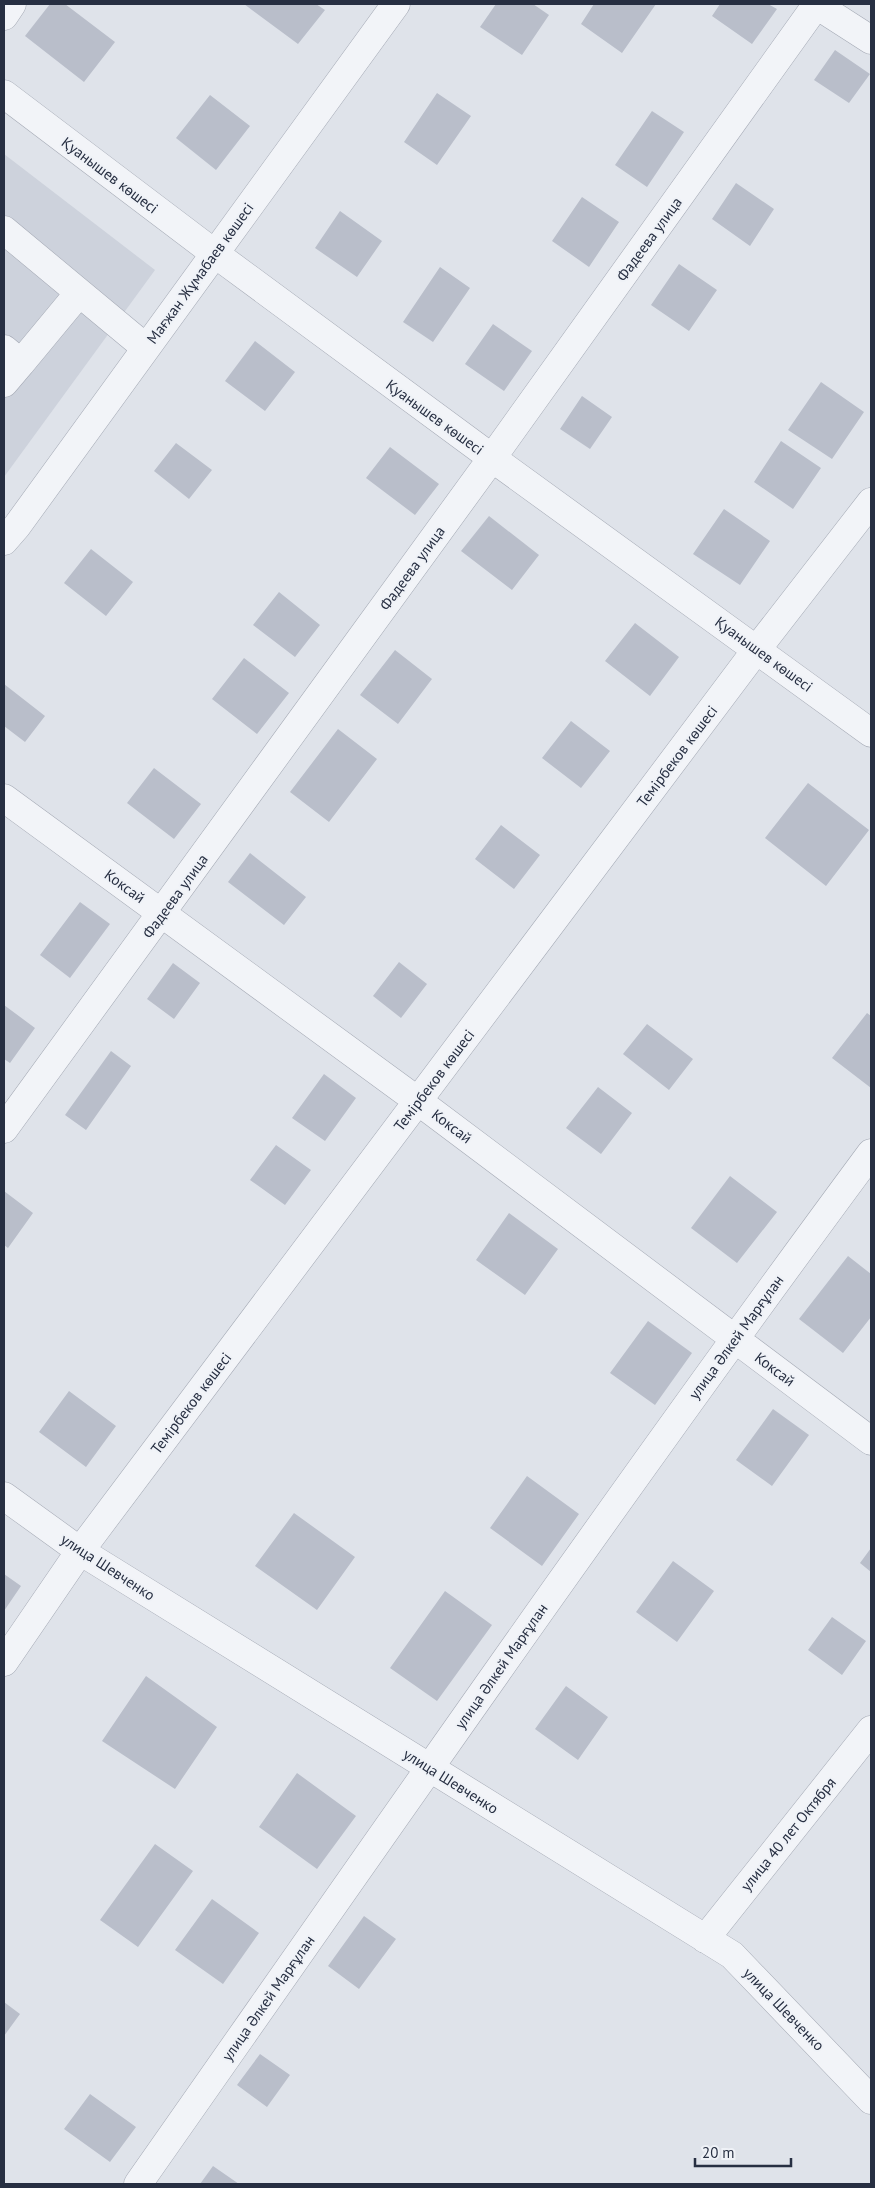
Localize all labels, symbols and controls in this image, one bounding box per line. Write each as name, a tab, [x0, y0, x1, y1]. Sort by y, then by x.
street label: Қуанышев көшесі	[58, 132, 162, 218]
street label: Фадеева улица	[612, 193, 686, 285]
street label: Мағжан Жұмабаев көшесі	[142, 199, 258, 347]
street label: Қуанышев көшесі	[382, 375, 488, 459]
street label: Фадеева улица	[375, 522, 449, 614]
street label: Қуанышев көшесі	[711, 612, 817, 696]
street label: Темірбеков көшесі	[633, 701, 721, 811]
street label: Фадеева улица	[138, 850, 212, 942]
street label: Коксай	[101, 865, 149, 907]
street label: Темірбеков көшесі	[390, 1025, 478, 1135]
street label: Коксай	[428, 1105, 476, 1147]
street label: улица Әлкей Марғұлан	[684, 1271, 788, 1403]
street label: Темірбеков көшесі	[147, 1348, 235, 1458]
street label: Коксай	[751, 1348, 799, 1390]
street label: улица Шевченко	[57, 1529, 159, 1605]
street label: улица Әлкей Марғұлан	[450, 1599, 552, 1733]
street label: улица Шевченко	[400, 1744, 502, 1818]
street label: улица 40 лет Октября	[736, 1773, 840, 1895]
street label: улица Әлкей Марғұлан	[217, 1931, 319, 2065]
street label: улица Шевченко	[739, 1963, 829, 2055]
scale bar	[695, 2136, 791, 2168]
text: 20 m	[702, 2143, 735, 2162]

